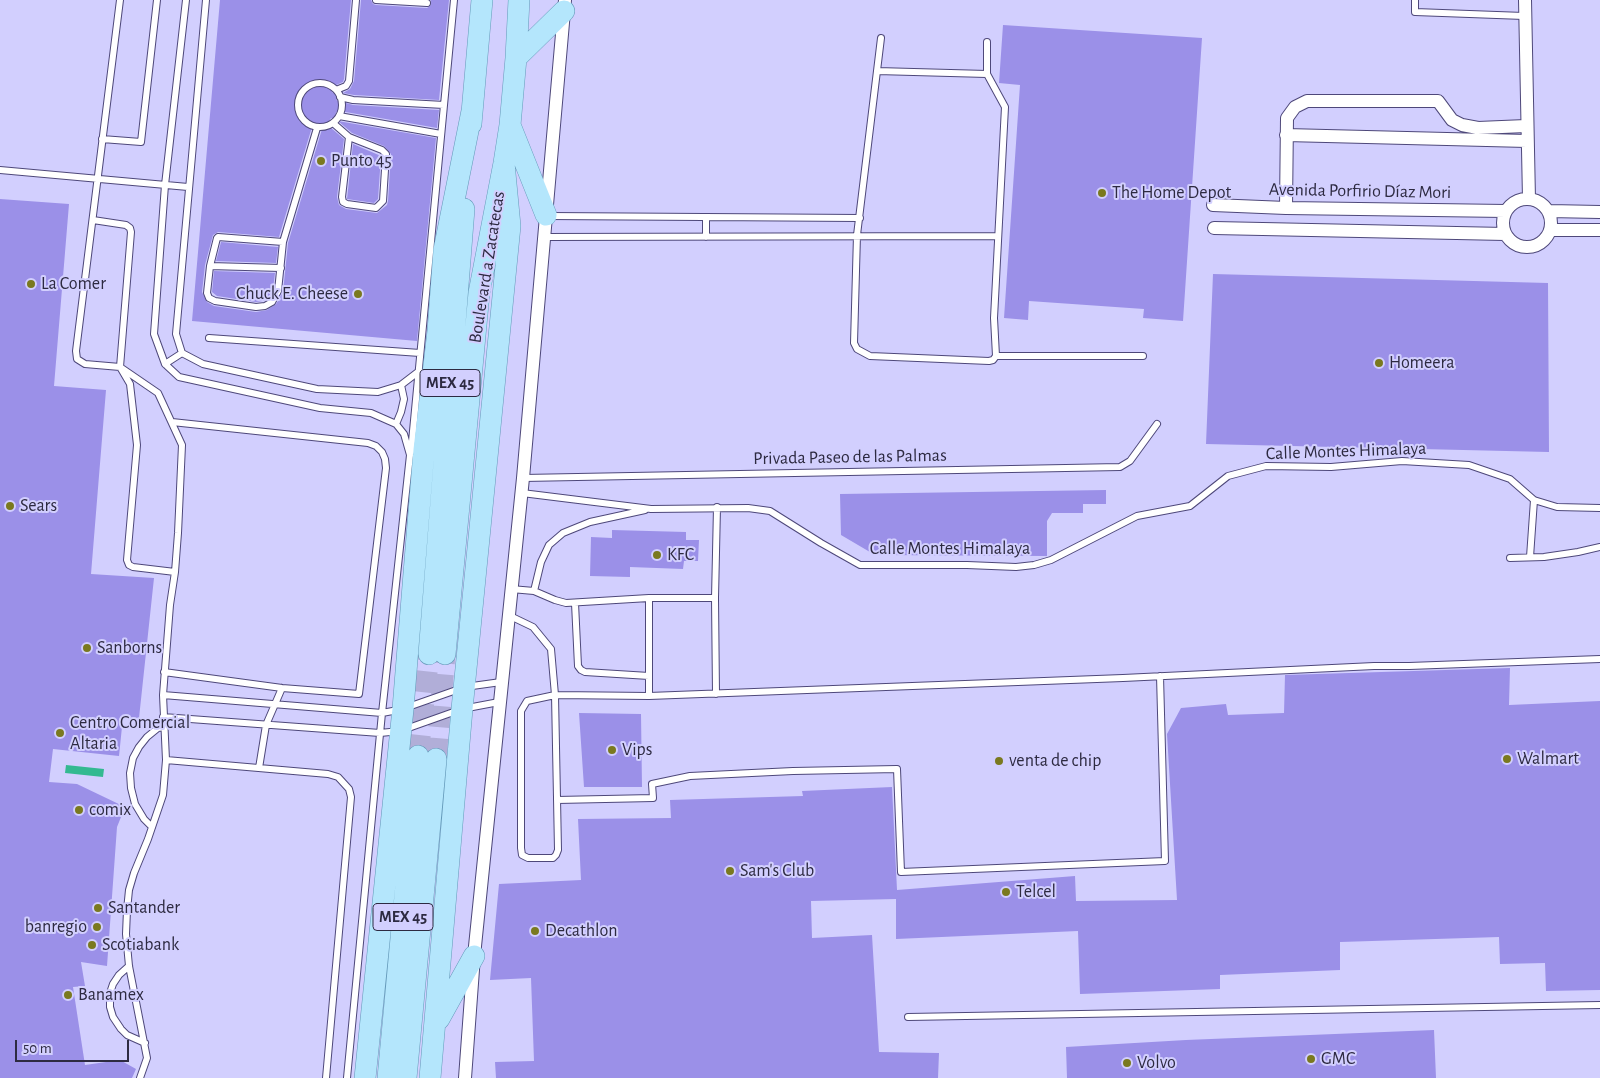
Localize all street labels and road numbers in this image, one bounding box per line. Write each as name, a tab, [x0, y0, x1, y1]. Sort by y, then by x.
street label: Avenida Porfirio Díaz Mori	[1269, 179, 1451, 203]
street label: Boulevard a Zacatecas	[464, 190, 510, 344]
road number: MEX 45	[420, 369, 480, 396]
street label: Calle Montes Himalaya	[1265, 437, 1427, 465]
street label: Privada Paseo de las Palmas	[753, 445, 947, 469]
street label: Calle Montes Himalaya	[870, 538, 1030, 560]
road number: MEX 45	[373, 904, 433, 930]

